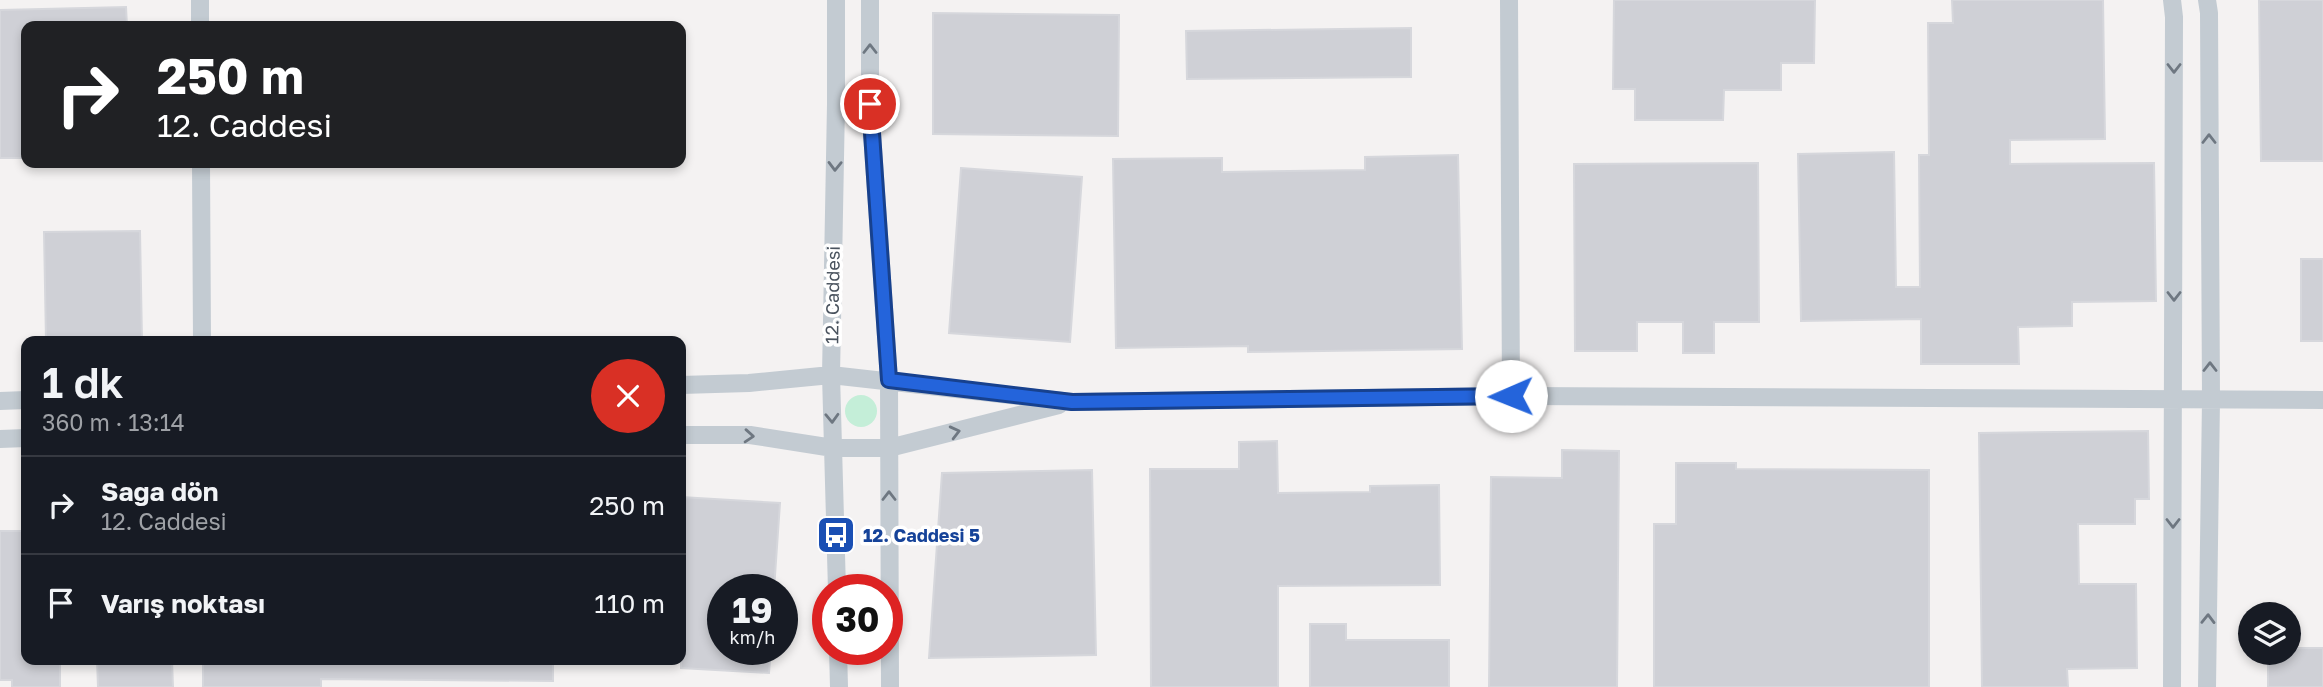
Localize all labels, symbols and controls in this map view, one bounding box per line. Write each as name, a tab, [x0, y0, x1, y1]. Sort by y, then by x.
one-way arrow	[862, 43, 878, 54]
text: 250 m	[157, 46, 304, 105]
icon: right	[42, 49, 133, 140]
one-way arrow	[2166, 63, 2182, 74]
pin	[840, 74, 900, 134]
icon: arrive	[851, 85, 889, 123]
text: 12. Caddesi	[157, 106, 332, 144]
one-way arrow	[2201, 134, 2217, 144]
one-way arrow	[827, 161, 843, 172]
street label: 12. Caddesi	[820, 246, 844, 344]
one-way arrow	[2166, 291, 2182, 301]
text: 1 dk	[42, 357, 124, 407]
button: close	[591, 359, 665, 433]
position arrow	[1474, 359, 1548, 433]
one-way arrow	[2202, 361, 2218, 372]
text: 360 m · 13:14	[42, 408, 185, 436]
one-way arrow	[825, 413, 840, 424]
one-way arrow	[949, 425, 961, 440]
one-way arrow	[744, 428, 755, 443]
text: Sağa dön	[101, 476, 218, 507]
icon: right	[42, 486, 80, 524]
text: 250 m	[589, 490, 665, 521]
one-way arrow	[881, 491, 897, 501]
text: 12. Caddesi	[101, 507, 227, 535]
bus stop icon: 12. Caddesi 5	[815, 514, 857, 556]
one-way arrow	[2165, 518, 2181, 529]
place label: 12. Caddesi 5	[863, 524, 980, 546]
speed limit sign: 30	[812, 574, 903, 665]
icon: arrive	[42, 584, 80, 622]
text: Varış noktası	[101, 588, 265, 619]
text: 110 m	[594, 588, 665, 619]
text: 19	[732, 589, 773, 631]
map controls	[2238, 602, 2301, 665]
button: layers	[2238, 602, 2301, 665]
one-way arrow	[2200, 613, 2216, 624]
text: km/h	[730, 626, 775, 648]

